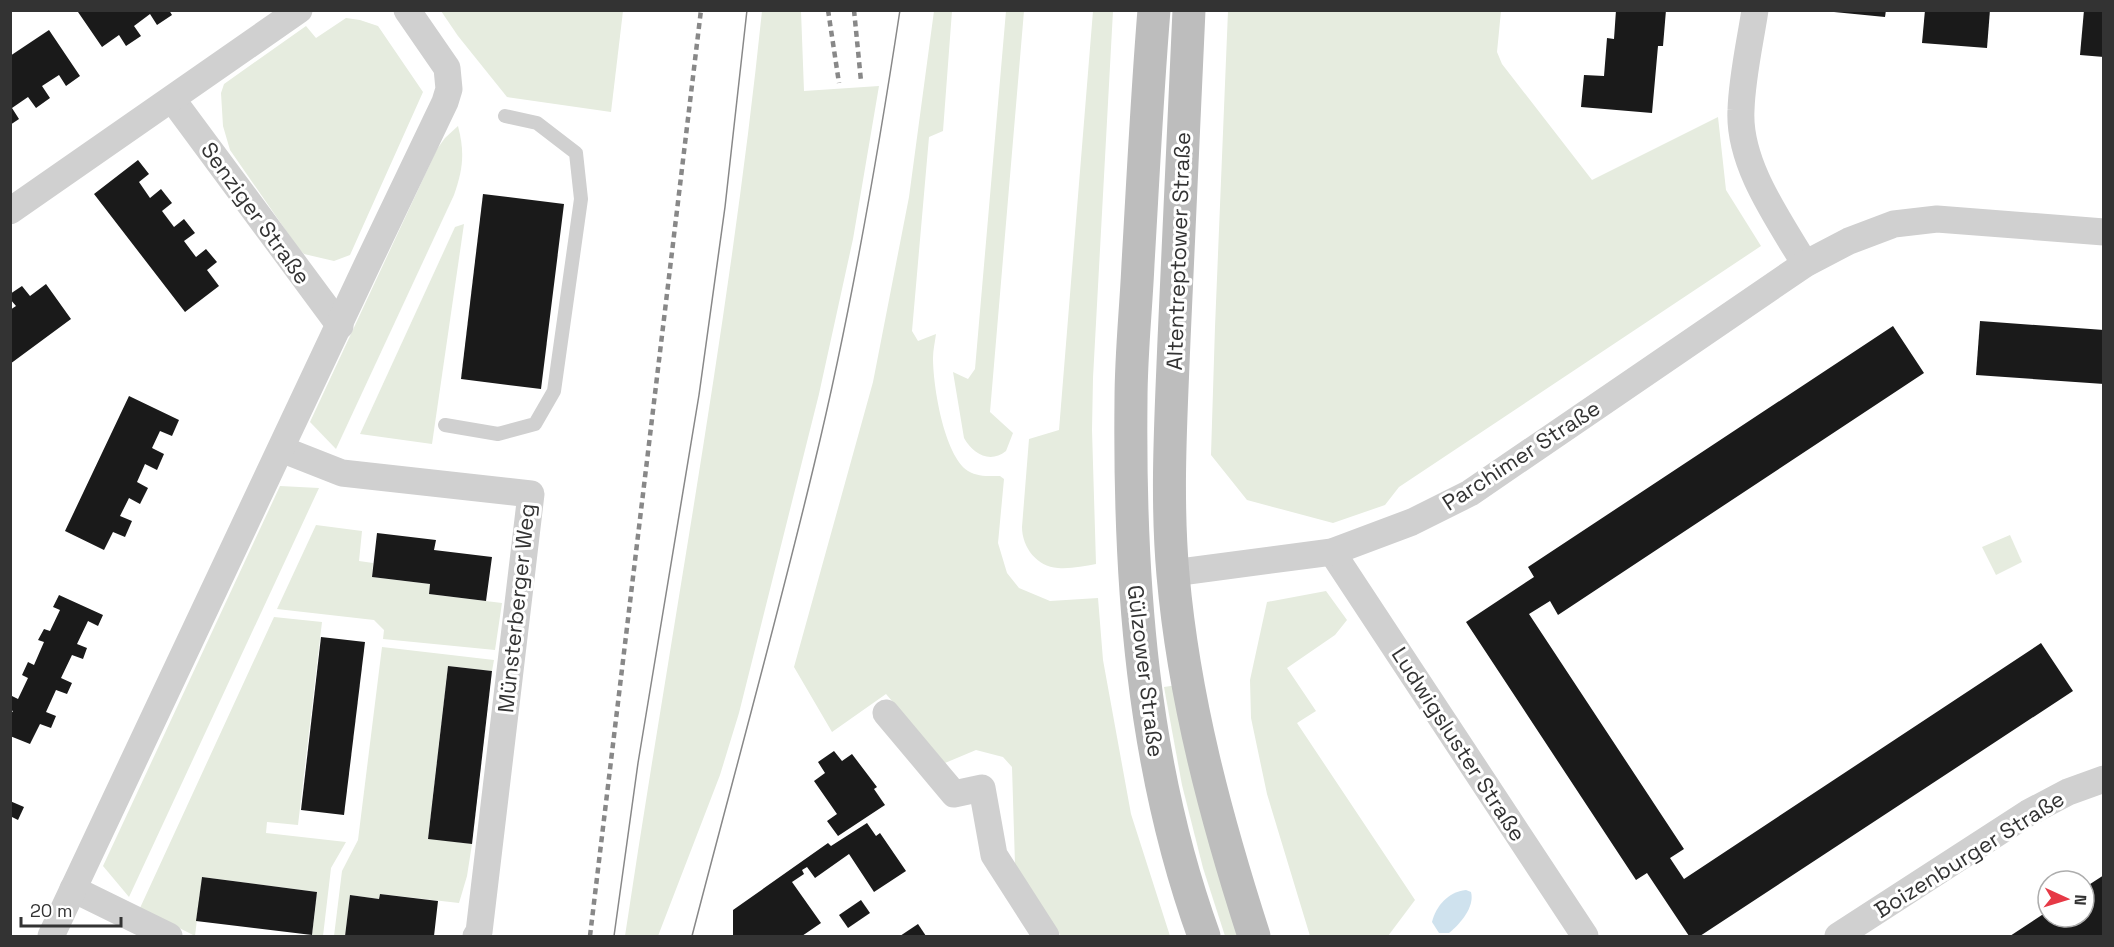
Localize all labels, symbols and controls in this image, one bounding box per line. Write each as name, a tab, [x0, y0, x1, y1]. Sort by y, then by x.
street label: Altentreptower Straße	[1160, 131, 1196, 371]
street label: Senziger Straße	[195, 136, 317, 290]
street label: Parchimer Straße	[1437, 394, 1605, 516]
street label: Münsterberger Weg	[491, 502, 541, 714]
street label: Gülzower Straße	[1122, 583, 1170, 759]
street label: Ludwigsluster Straße	[1386, 642, 1532, 846]
street label: Boizenburger Straße	[1869, 784, 2069, 924]
north arrow	[2036, 869, 2096, 929]
scale bar	[21, 890, 122, 928]
text: N	[2070, 894, 2091, 906]
text: 20 m	[30, 899, 73, 922]

